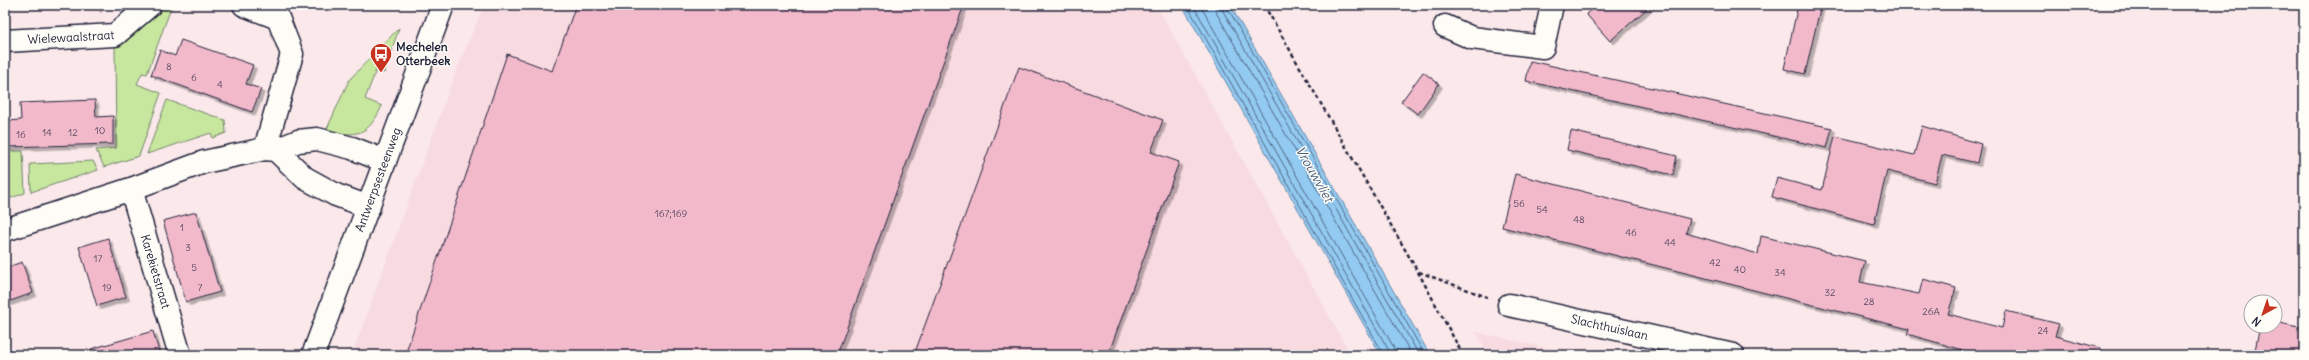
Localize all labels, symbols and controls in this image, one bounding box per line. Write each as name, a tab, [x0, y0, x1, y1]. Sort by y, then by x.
street label: Wielewaalstraat	[27, 27, 115, 47]
place label: Mechelen Otterbeek	[396, 39, 450, 68]
bus stop icon: Mechelen Otterbeek	[368, 41, 394, 74]
house number: 8	[166, 60, 172, 73]
house number: 6	[191, 71, 197, 84]
house number: 4	[217, 78, 223, 91]
house number: 10	[95, 124, 105, 137]
street label: Antwerpsesteenweg	[351, 125, 404, 234]
house number: 14	[42, 126, 52, 139]
house number: 12	[68, 126, 78, 139]
house number: 16	[16, 128, 26, 141]
water label: Vrouwvliet	[1292, 143, 1338, 207]
house number: 56	[1513, 197, 1525, 210]
house number: 54	[1536, 203, 1548, 216]
house number: 167;169	[655, 207, 688, 220]
house number: 48	[1573, 213, 1585, 226]
house number: 1	[180, 221, 184, 234]
house number: 46	[1625, 226, 1637, 239]
street label: Karekietstraat	[138, 233, 174, 310]
house number: 44	[1664, 236, 1676, 249]
house number: 3	[185, 241, 191, 254]
house number: 17	[94, 252, 103, 265]
house number: 42	[1709, 256, 1721, 269]
house number: 5	[191, 261, 197, 274]
house number: 40	[1734, 263, 1746, 276]
house number: 34	[1774, 266, 1786, 279]
house number: 19	[102, 281, 112, 294]
house number: 7	[198, 281, 203, 294]
house number: 32	[1824, 286, 1836, 299]
north arrow	[2243, 294, 2283, 334]
house number: 28	[1863, 295, 1875, 308]
house number: 26A	[1922, 305, 1940, 318]
street label: Slachthuislaan	[1570, 311, 1650, 343]
text: N	[2249, 314, 2264, 329]
house number: 24	[2037, 324, 2049, 337]

